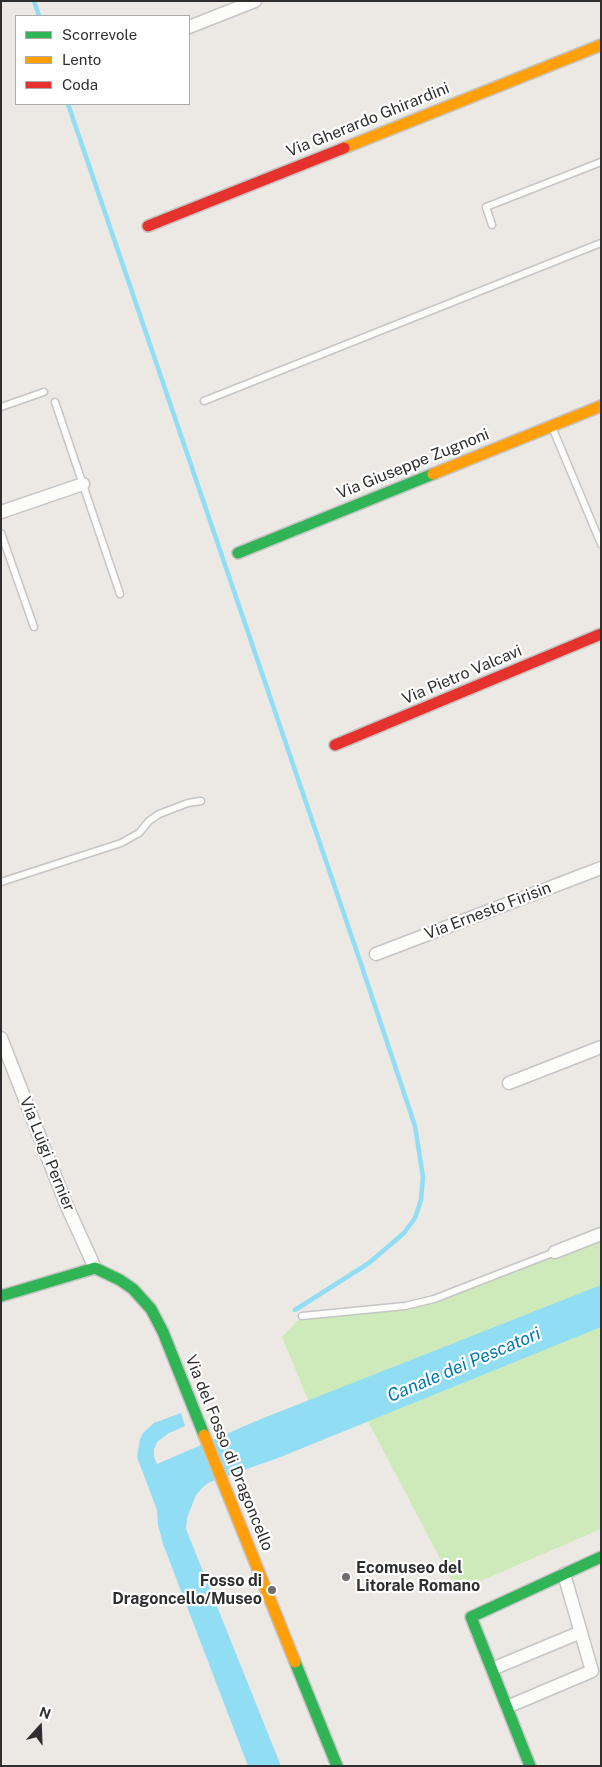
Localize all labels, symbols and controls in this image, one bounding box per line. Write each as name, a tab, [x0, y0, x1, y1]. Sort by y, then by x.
legend	[15, 15, 190, 105]
text: Scorrevole	[62, 26, 137, 43]
text: Lento	[62, 51, 101, 68]
text: Coda	[62, 76, 98, 93]
street label: Via Gherardo Ghirardini	[284, 79, 452, 161]
street label: Via Giuseppe Zugnoni	[334, 425, 492, 503]
street label: Via Pietro Valcavi	[399, 641, 525, 709]
street label: Via Ernesto Firisin	[422, 878, 554, 944]
street label: Via Luigi Pernier	[15, 1094, 79, 1214]
water label: Canale dei Pescatori	[384, 1323, 544, 1407]
street label: Via del Fosso di Dragoncello	[181, 1352, 277, 1554]
place label: Ecomuseo del Litorale Romano	[356, 1558, 480, 1596]
place label: Fosso di Dragoncello/Museo	[112, 1571, 262, 1609]
marker: Ecomuseo del Litorale Romano	[340, 1571, 352, 1583]
marker: Fosso di Dragoncello/Museo	[266, 1584, 278, 1596]
north arrow	[15, 1702, 65, 1752]
text: N	[37, 1704, 53, 1722]

